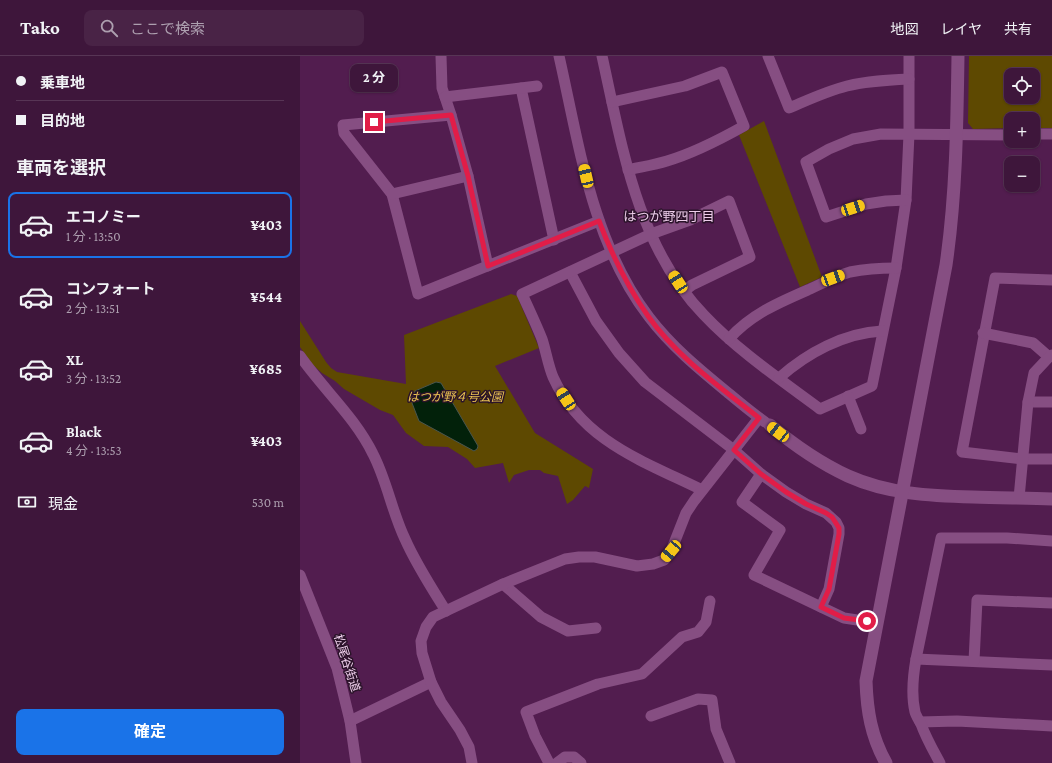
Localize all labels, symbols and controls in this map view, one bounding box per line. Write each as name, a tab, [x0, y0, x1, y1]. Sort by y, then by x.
search box	[84, 10, 364, 46]
text: Tako	[20, 17, 60, 38]
icon: search	[98, 17, 120, 39]
text: ここで検索	[130, 21, 205, 37]
text: 地図	[890, 21, 918, 37]
text: レイヤ	[940, 21, 982, 37]
text: 共有	[1004, 21, 1032, 37]
callout: 2 分	[350, 64, 398, 92]
map controls	[1004, 68, 1040, 192]
button: locate	[1004, 68, 1040, 104]
text: 2 分	[363, 70, 385, 85]
text: 乗車地	[40, 75, 85, 91]
button: +	[1004, 112, 1040, 148]
text: 目的地	[40, 113, 85, 129]
route end	[365, 113, 383, 131]
button: −	[1004, 156, 1040, 192]
text: 車両を選択	[16, 158, 106, 178]
car	[577, 163, 595, 189]
car	[840, 199, 866, 217]
icon: car	[18, 207, 54, 243]
text: エコノミー	[66, 209, 141, 225]
district label: はつが野四丁目	[623, 209, 715, 224]
text: ¥403	[251, 217, 282, 233]
text: 1 分 · 13:50	[66, 229, 121, 244]
car	[820, 268, 846, 288]
car	[666, 269, 690, 295]
icon: car	[18, 279, 54, 315]
text: コンフォート	[66, 281, 156, 297]
text: ¥544	[250, 289, 282, 305]
text: 2 分 · 13:51	[66, 301, 119, 316]
icon: car	[18, 351, 54, 387]
text: XL	[66, 352, 83, 368]
text: ¥685	[250, 361, 282, 377]
text: 3 分 · 13:52	[66, 371, 121, 386]
car	[554, 386, 578, 412]
park label: はつが野４号公園	[407, 390, 505, 404]
car	[765, 420, 791, 444]
icon: car	[18, 423, 54, 459]
text: Black	[66, 424, 101, 440]
text: ¥403	[251, 433, 282, 449]
text: 4 分 · 13:53	[66, 443, 122, 458]
icon: cash	[16, 491, 38, 513]
text: 530 m	[252, 495, 284, 510]
text: 現金	[48, 496, 78, 512]
car	[659, 538, 683, 564]
route start	[858, 612, 876, 630]
street label: 松尾谷街道	[331, 632, 363, 694]
button: 確定	[16, 709, 284, 755]

